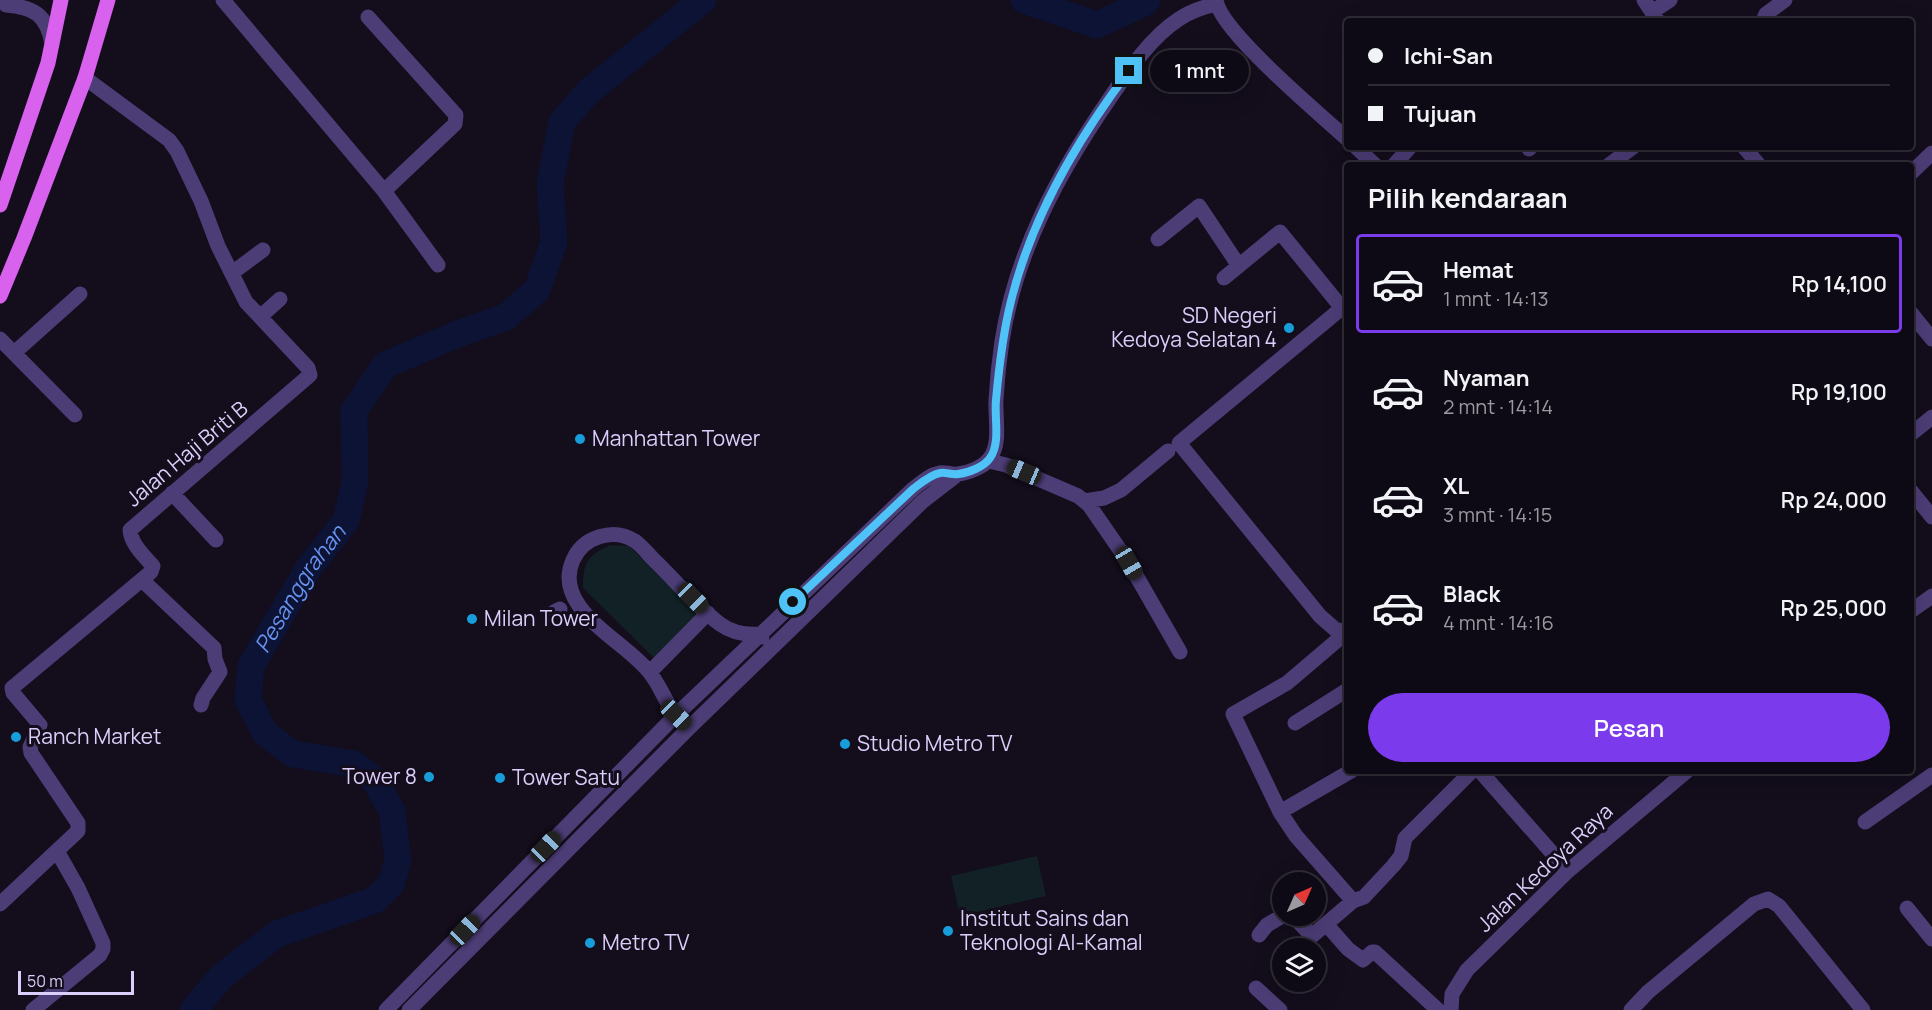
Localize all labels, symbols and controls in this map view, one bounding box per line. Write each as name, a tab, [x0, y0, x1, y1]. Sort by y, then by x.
text: Ichi-San	[1404, 41, 1493, 71]
callout: 1 mnt	[1150, 50, 1249, 92]
route end	[1115, 57, 1142, 84]
text: 1 mnt	[1174, 57, 1225, 84]
text: Tujuan	[1404, 99, 1477, 129]
text: Pilih kendaraan	[1368, 179, 1568, 216]
text: Hemat	[1443, 255, 1514, 285]
icon: car	[1371, 257, 1425, 311]
text: Rp 14,100	[1792, 269, 1887, 299]
text: 1 mnt · 14:13	[1443, 285, 1549, 312]
place label: SD Negeri Kedoya Selatan 4	[1111, 301, 1277, 353]
marker: SD Negeri Kedoya Selatan 4	[1282, 321, 1296, 335]
text: Nyaman	[1443, 363, 1530, 393]
icon: car	[1371, 365, 1425, 419]
text: Rp 19,100	[1791, 377, 1887, 407]
text: 2 mnt · 14:14	[1443, 393, 1553, 420]
street label: Jalan Haji Briti B	[120, 394, 253, 512]
place label: Manhattan Tower	[592, 424, 761, 452]
marker: Manhattan Tower	[573, 432, 587, 446]
car	[1004, 457, 1044, 487]
text: XL	[1443, 471, 1469, 501]
icon: car	[1371, 473, 1425, 527]
text: Rp 24,000	[1781, 485, 1887, 515]
text: 3 mnt · 14:15	[1443, 501, 1552, 528]
water label: Pesanggrahan	[247, 518, 353, 658]
car	[1112, 543, 1146, 583]
car	[674, 579, 712, 617]
text: Black	[1443, 579, 1500, 609]
icon: car	[1371, 581, 1425, 635]
route start	[779, 588, 806, 615]
text: Rp 25,000	[1780, 593, 1887, 623]
place label: Milan Tower	[484, 604, 599, 632]
text: 4 mnt · 14:16	[1443, 609, 1554, 636]
marker: Milan Tower	[465, 612, 479, 626]
button: Pesan	[1368, 693, 1890, 762]
car	[657, 696, 695, 734]
place label: Ranch Market	[28, 722, 161, 750]
place label: Studio Metro TV	[857, 729, 1013, 757]
marker: Ranch Market	[9, 730, 23, 744]
marker: Studio Metro TV	[838, 737, 852, 751]
place label: Tower 8	[342, 762, 417, 790]
place label: Tower Satu	[512, 763, 620, 791]
marker: Tower 8	[422, 770, 436, 784]
marker: Tower Satu	[493, 771, 507, 785]
street label: Jalan Kedoya Raya	[1470, 797, 1618, 938]
car	[527, 828, 565, 866]
north arrow	[1272, 872, 1326, 926]
map controls	[1272, 872, 1326, 992]
place label: Institut Sains dan Teknologi Al-Kamal	[960, 904, 1143, 956]
car	[446, 911, 484, 949]
marker: Institut Sains dan Teknologi Al-Kamal	[941, 924, 955, 938]
place label: Metro TV	[602, 928, 690, 956]
marker: Metro TV	[583, 936, 597, 950]
button: layers	[1272, 938, 1326, 992]
scale bar	[18, 968, 134, 996]
text: 50 m	[27, 970, 63, 992]

